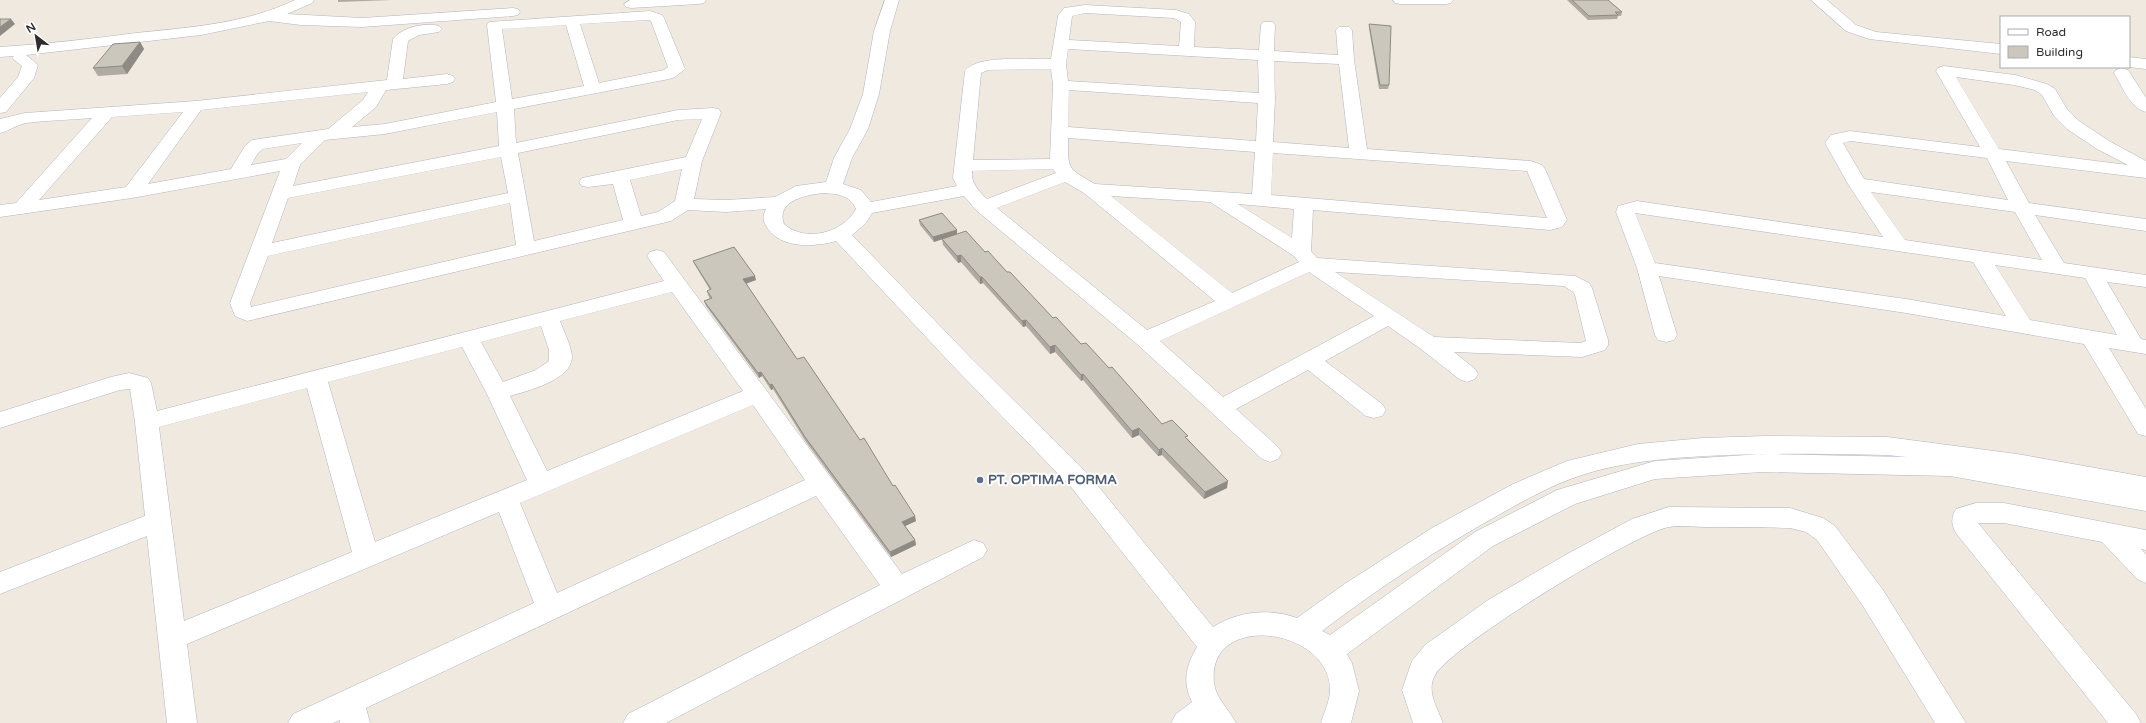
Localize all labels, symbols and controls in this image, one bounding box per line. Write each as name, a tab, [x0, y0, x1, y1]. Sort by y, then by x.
north arrow	[16, 16, 56, 56]
legend	[2000, 16, 2130, 68]
text: N	[24, 20, 38, 36]
text: Road	[2036, 25, 2066, 39]
text: Building	[2036, 45, 2083, 59]
place label: PT. OPTIMA FORMA	[988, 472, 1117, 488]
marker: PT. OPTIMA FORMA	[975, 475, 985, 485]

